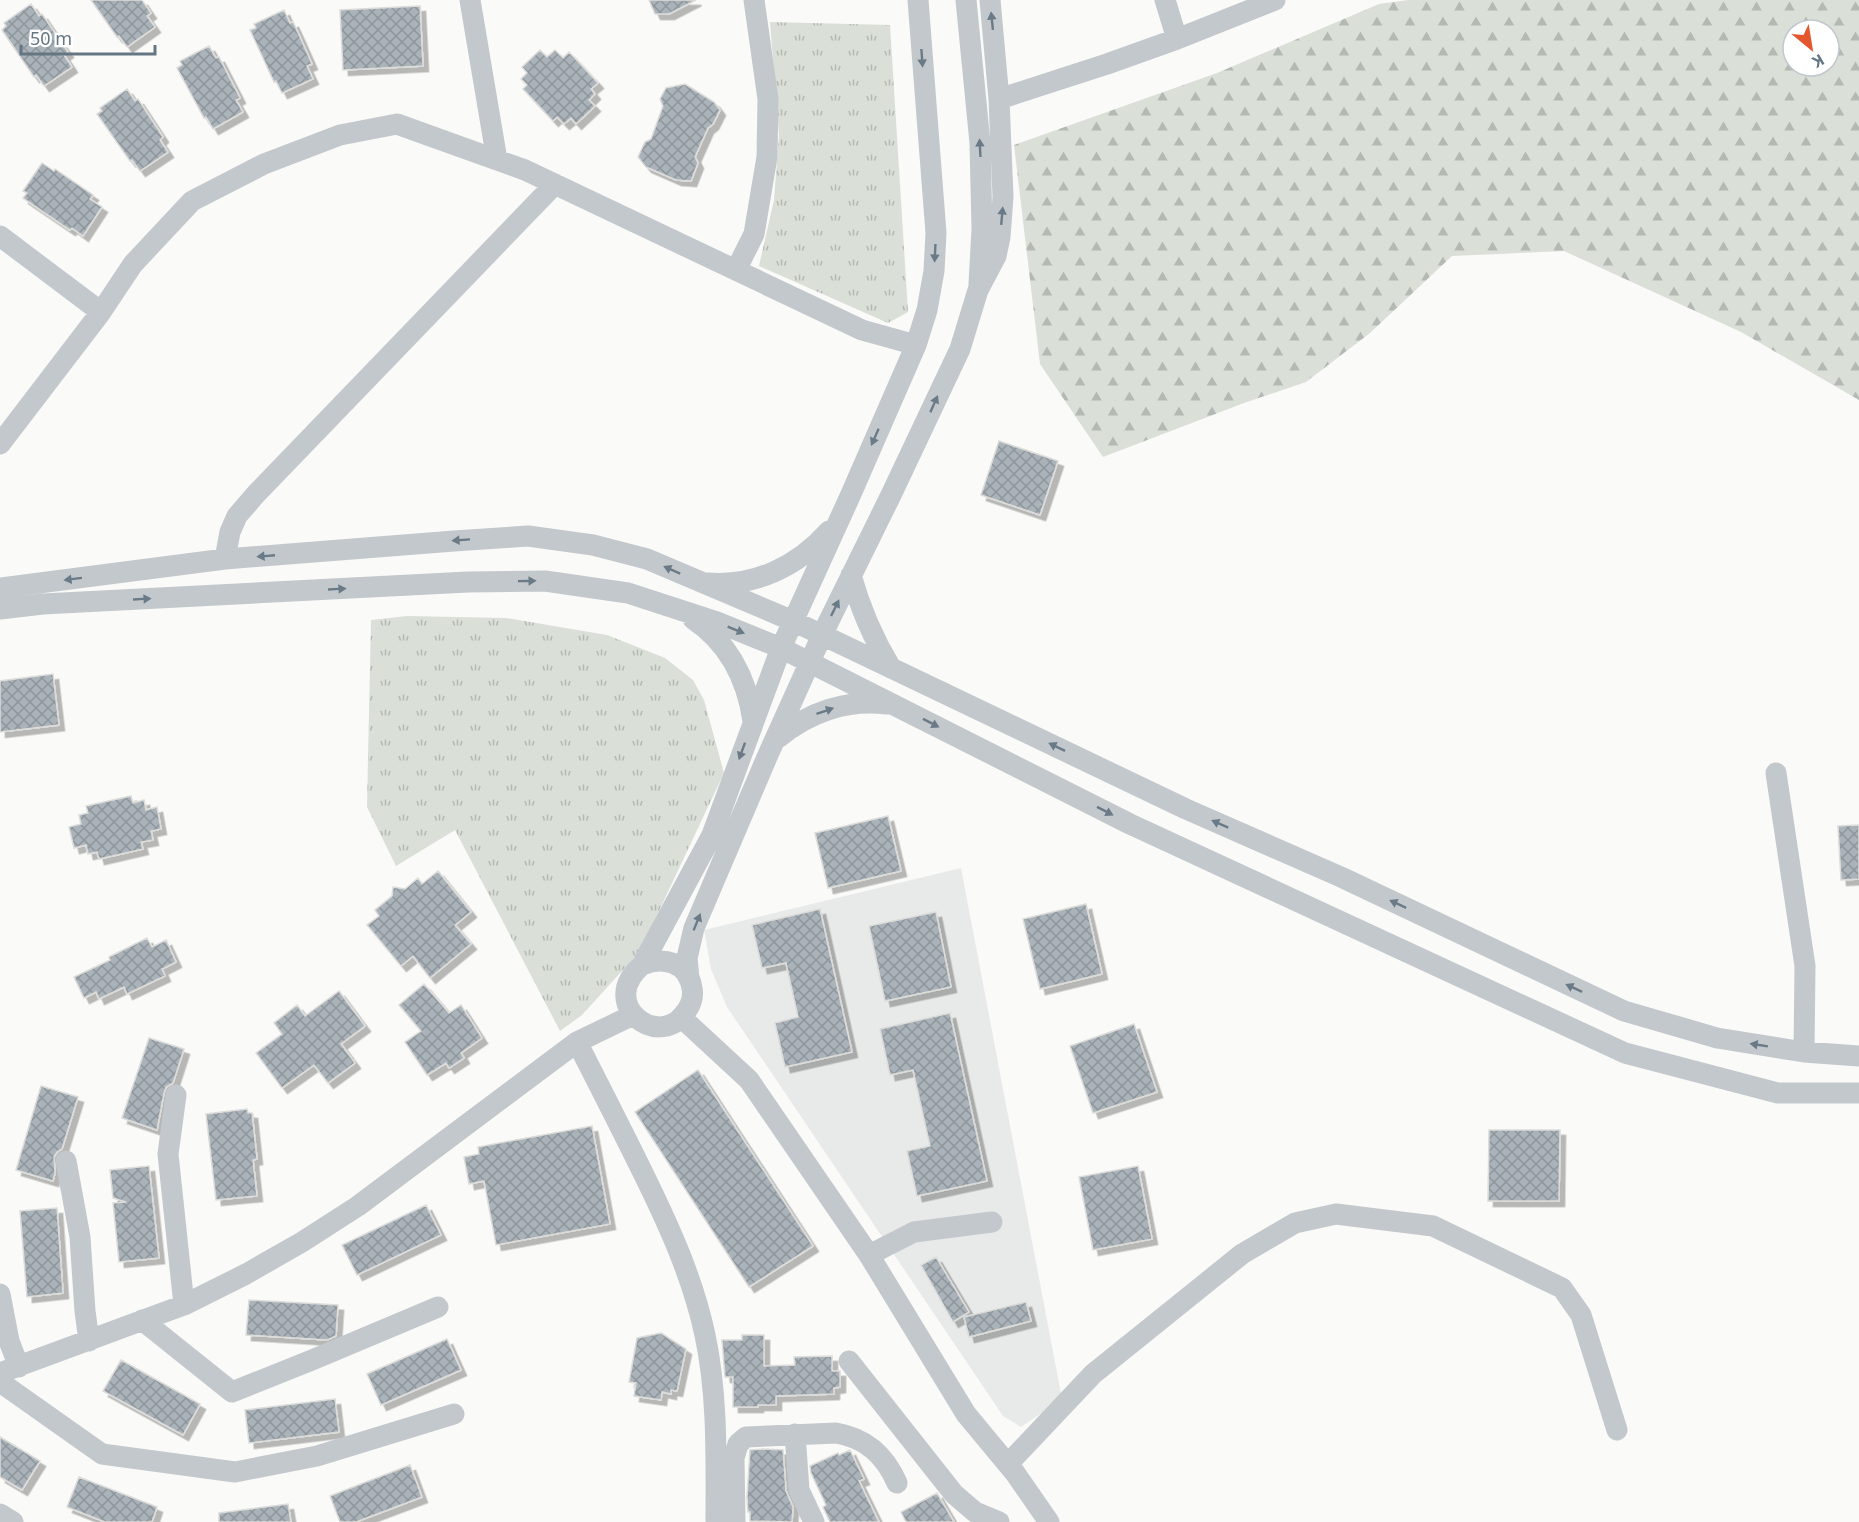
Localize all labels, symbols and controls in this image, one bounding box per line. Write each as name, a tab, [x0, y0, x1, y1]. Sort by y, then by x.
one-way arrow	[987, 12, 997, 31]
scale bar	[21, 18, 154, 56]
north arrow	[1781, 18, 1841, 78]
text: 50 m	[30, 26, 72, 50]
one-way arrow	[918, 49, 927, 68]
text: K	[1808, 49, 1829, 73]
one-way arrow	[976, 138, 985, 157]
one-way arrow	[997, 206, 1007, 225]
one-way arrow	[931, 243, 940, 262]
one-way arrow	[929, 394, 939, 412]
one-way arrow	[870, 428, 880, 446]
one-way arrow	[451, 536, 470, 545]
one-way arrow	[257, 551, 276, 560]
one-way arrow	[662, 565, 680, 575]
one-way arrow	[63, 574, 82, 583]
one-way arrow	[517, 576, 536, 586]
one-way arrow	[327, 584, 346, 593]
one-way arrow	[133, 595, 152, 604]
one-way arrow	[830, 600, 839, 617]
one-way arrow	[727, 626, 745, 635]
one-way arrow	[816, 705, 834, 715]
one-way arrow	[922, 717, 940, 727]
one-way arrow	[736, 743, 746, 761]
one-way arrow	[1049, 743, 1066, 752]
one-way arrow	[1096, 806, 1113, 815]
one-way arrow	[1211, 819, 1229, 828]
one-way arrow	[1389, 899, 1406, 908]
one-way arrow	[692, 912, 702, 930]
one-way arrow	[1566, 983, 1583, 992]
one-way arrow	[1750, 1040, 1769, 1049]

